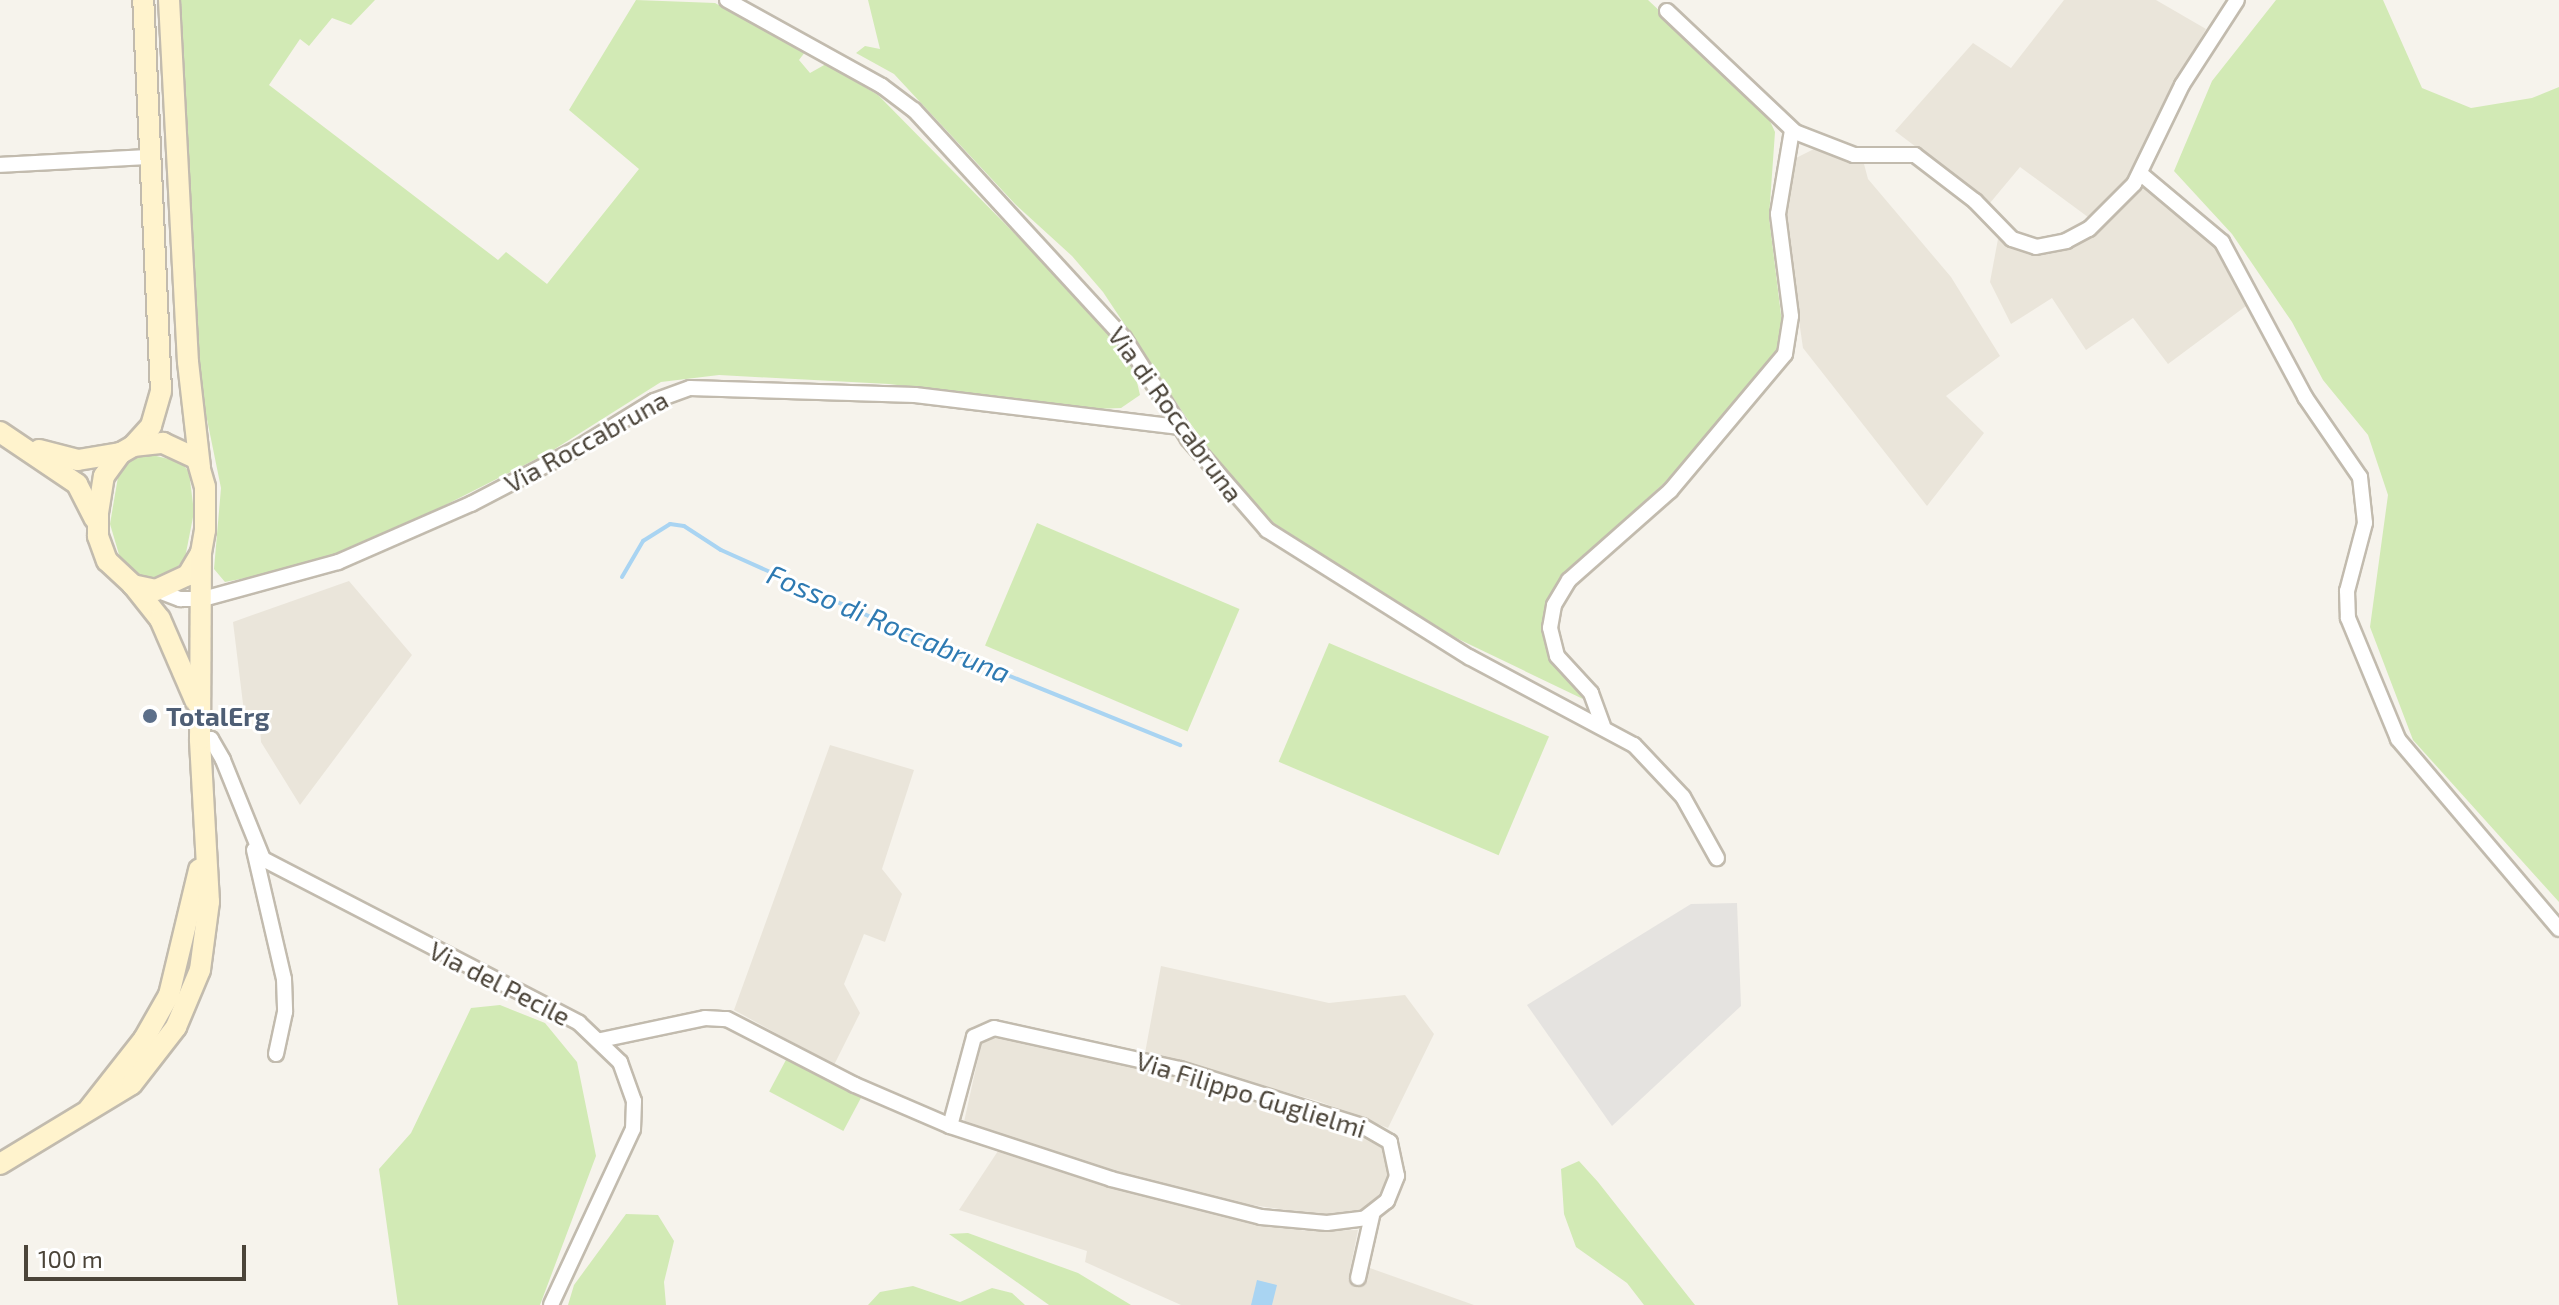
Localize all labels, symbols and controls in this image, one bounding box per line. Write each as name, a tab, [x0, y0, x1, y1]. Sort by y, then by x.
street label: Via di Roccabruna	[1102, 320, 1250, 508]
street label: Via Roccabruna	[499, 383, 673, 499]
water label: Fosso di Roccabruna	[762, 557, 1016, 689]
place label: TotalErg	[166, 700, 270, 732]
marker: TotalErg	[141, 707, 159, 725]
street label: Via del Pecile	[424, 934, 576, 1032]
street label: Via Filippo Guglielmi	[1132, 1044, 1370, 1144]
scale bar	[28, 1229, 250, 1279]
text: 100 m	[38, 1244, 103, 1273]

